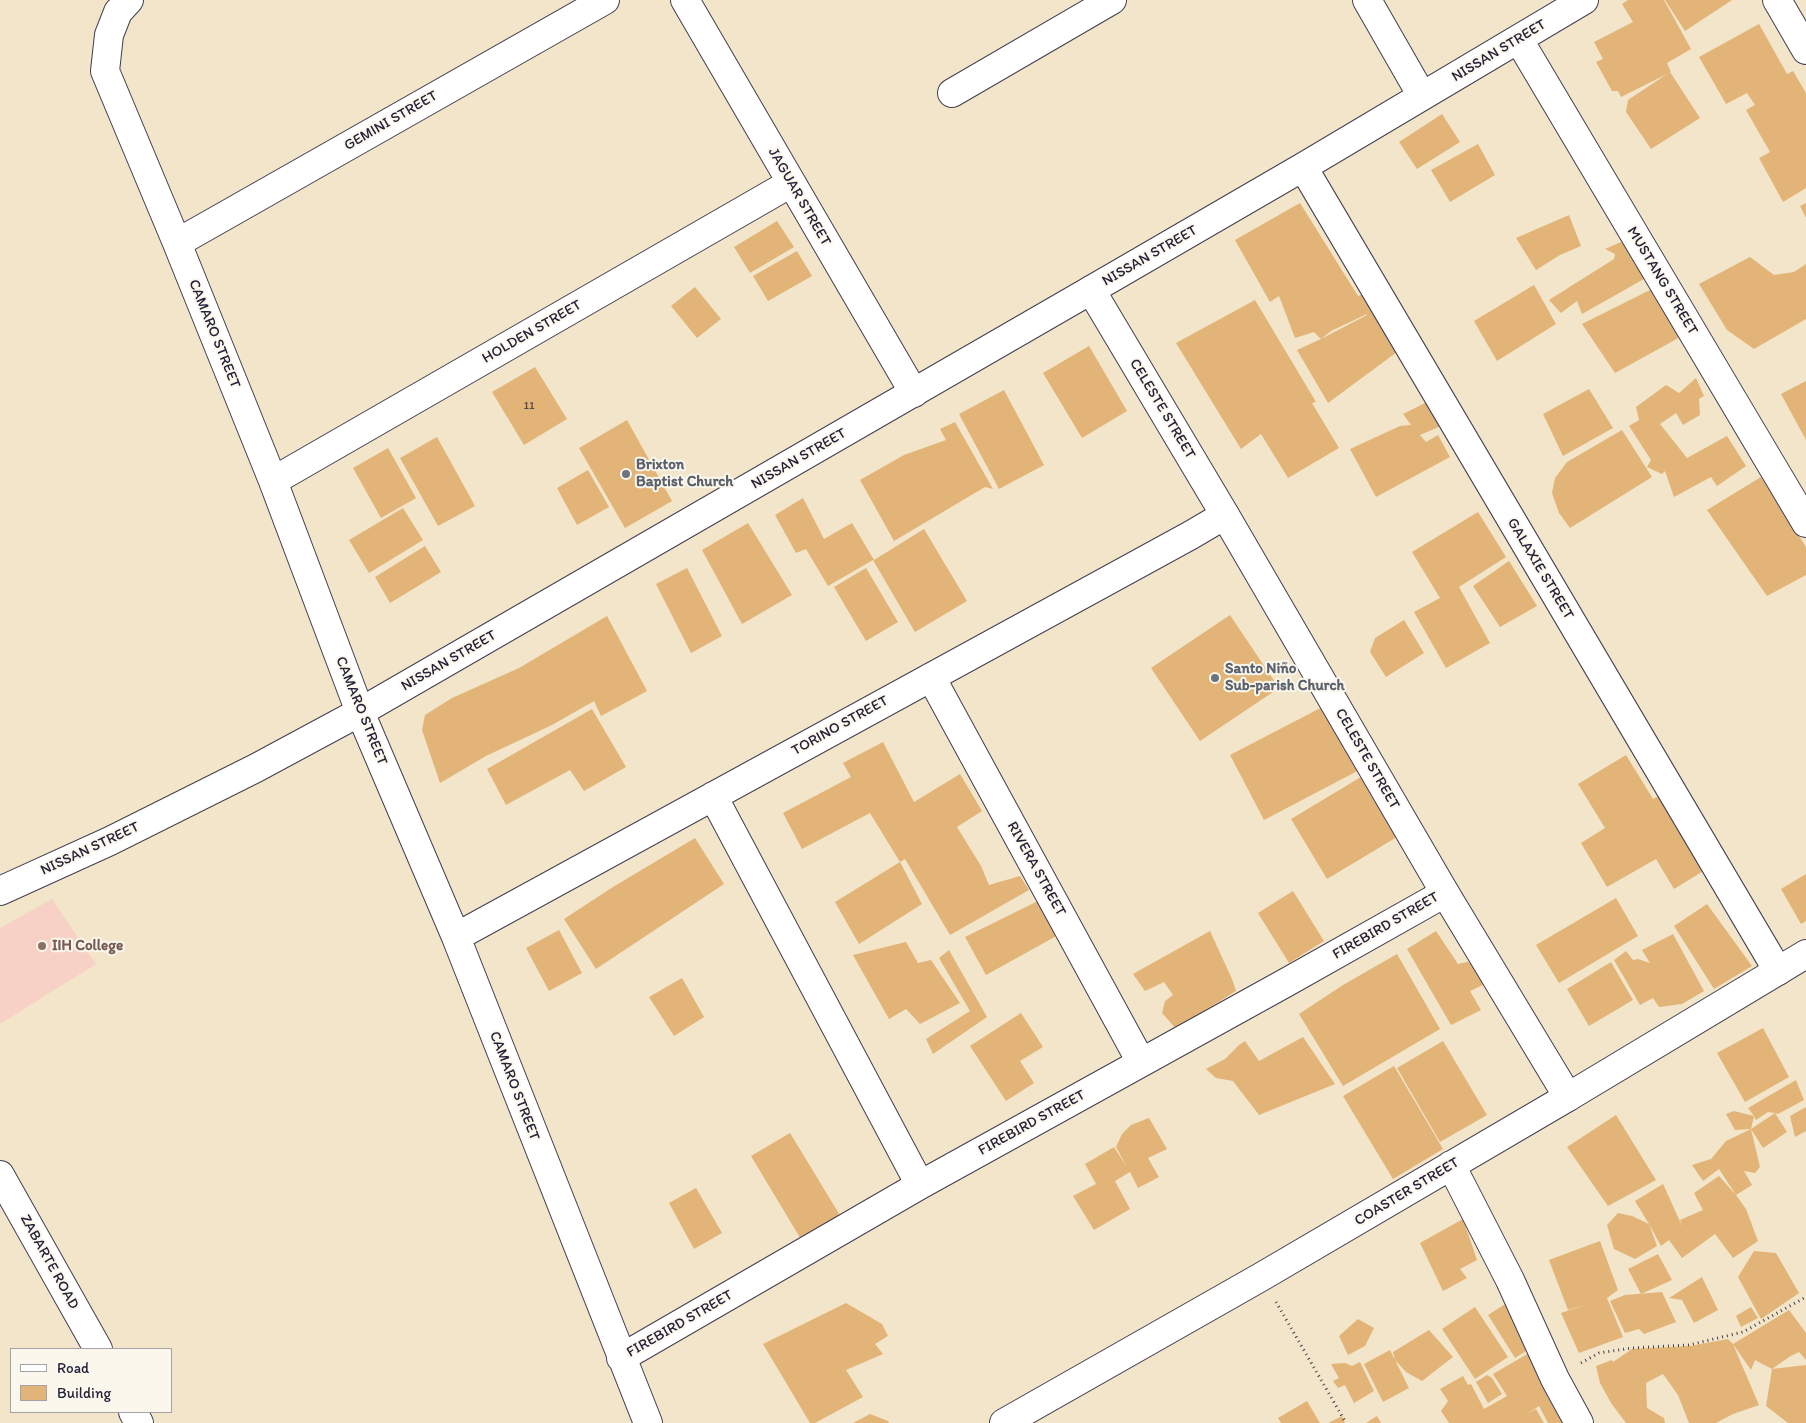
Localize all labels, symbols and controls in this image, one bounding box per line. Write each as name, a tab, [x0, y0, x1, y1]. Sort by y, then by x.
street label: NISSAN STREET	[1449, 16, 1549, 86]
street label: GEMINI STREET	[341, 87, 441, 155]
street label: JAGUAR STREET	[764, 145, 834, 249]
street label: NISSAN STREET	[1099, 221, 1201, 291]
street label: MUSTANG STREET	[1623, 224, 1701, 338]
street label: CAMARO STREET	[184, 277, 244, 391]
street label: HOLDEN STREET	[479, 296, 585, 368]
street label: CELESTE STREET	[1125, 356, 1199, 462]
house number: 11	[523, 399, 535, 413]
street label: NISSAN STREET	[748, 424, 850, 494]
place label: Brixton Baptist Church	[636, 456, 733, 491]
marker: Brixton Baptist Church	[620, 468, 632, 480]
street label: GALAXIE STREET	[1503, 515, 1577, 623]
street label: NISSAN STREET	[398, 626, 500, 696]
street label: CAMARO STREET	[331, 654, 391, 768]
place label: Santo Niño Sub-parish Church	[1225, 660, 1345, 695]
marker: Santo Niño Sub-parish Church	[1209, 672, 1221, 684]
street label: TORINO STREET	[788, 692, 892, 760]
street label: CELESTE STREET	[1331, 705, 1403, 813]
street label: NISSAN STREET	[38, 818, 142, 880]
street label: RIVERA STREET	[1003, 819, 1069, 919]
street label: FIREBIRD STREET	[1330, 888, 1442, 964]
place label: IIH College	[52, 937, 123, 955]
marker: IIH College	[36, 940, 48, 952]
street label: CAMARO STREET	[485, 1029, 543, 1143]
street label: FIREBIRD STREET	[975, 1086, 1089, 1160]
street label: COASTER STREET	[1351, 1154, 1463, 1230]
street label: ZABARTE ROAD	[16, 1211, 82, 1313]
street label: FIREBIRD STREET	[624, 1286, 736, 1362]
legend	[10, 1348, 172, 1413]
text: Road	[57, 1359, 89, 1377]
text: Building	[57, 1384, 111, 1402]

